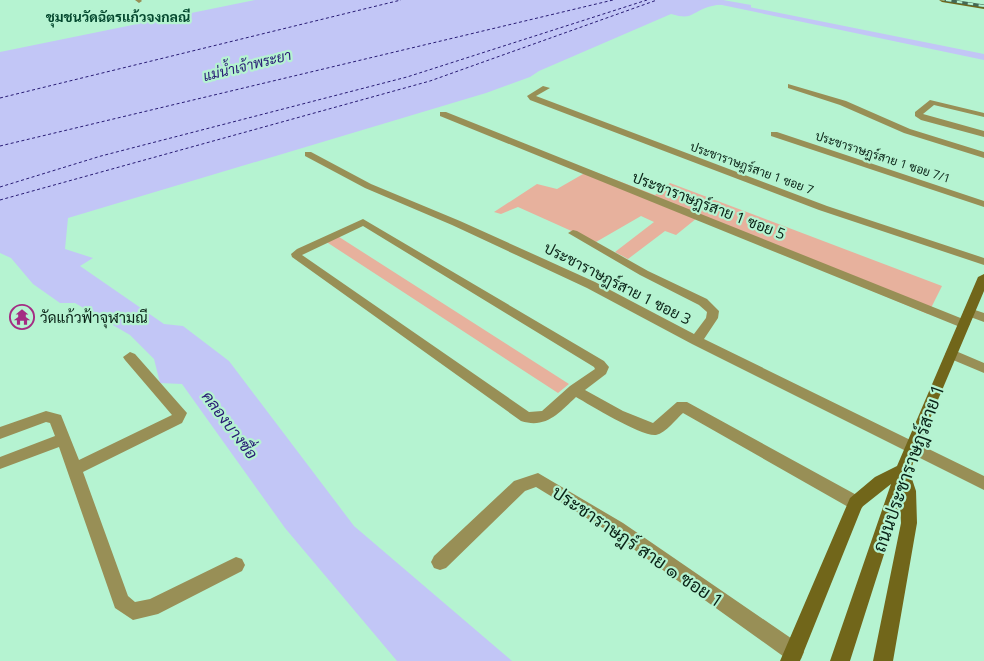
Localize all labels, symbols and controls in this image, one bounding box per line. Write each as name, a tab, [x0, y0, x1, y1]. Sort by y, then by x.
district label: ชุมชนวัดฉัตรแก้วจงกลณี	[46, 7, 190, 28]
water label: แม่น้ำเจ้าพระยา	[200, 43, 293, 85]
street label: ประชาราษฎร์สาย 1 ซอย 7/1	[813, 127, 953, 187]
street label: ประชาราษฎร์สาย 1 ซอย 7	[688, 138, 816, 198]
street label: ประชาราษฎร์สาย 1 ซอย 5	[629, 167, 788, 244]
street label: ประชาราษฎร์สาย 1 ซอย 3	[541, 237, 695, 330]
temple icon: วัดแก้วฟ้าจุฬามณี	[9, 304, 35, 330]
place label: วัดแก้วฟ้าจุฬามณี	[40, 307, 148, 329]
street label: ถนนประชาราษฎร์สาย 1	[866, 381, 950, 556]
water label: คลองบางซื่อ	[197, 385, 265, 464]
street label: ประชาราษฎร์ สาย ๑ ซอย 1	[547, 480, 728, 613]

